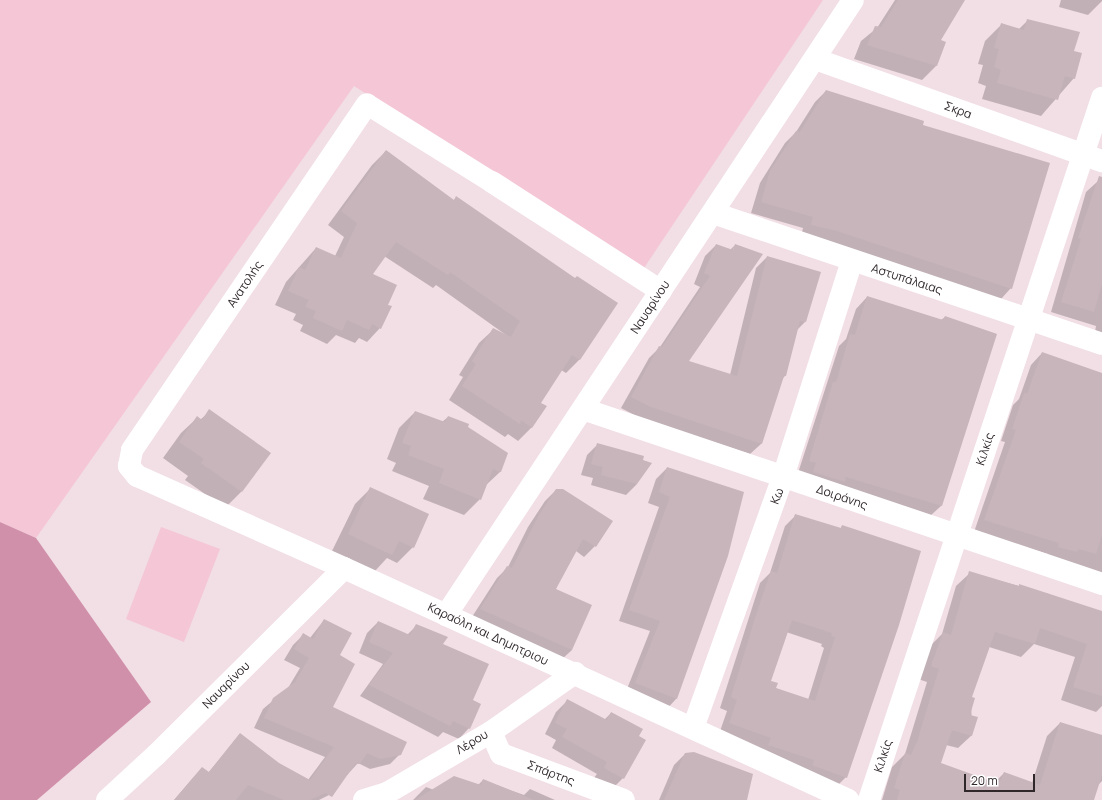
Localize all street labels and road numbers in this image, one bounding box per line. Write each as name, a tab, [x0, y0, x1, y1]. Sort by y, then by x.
street label: Σκρα	[942, 98, 974, 122]
street label: Ανατολής	[224, 258, 266, 310]
street label: Αστυπάλαιας	[870, 261, 944, 297]
street label: Ναυαρίνου	[627, 278, 673, 336]
street label: Κιλκίς	[973, 431, 997, 467]
street label: Δοιράνης	[814, 482, 870, 512]
street label: Κω	[768, 486, 786, 506]
street label: Καραόλη και Δημητριου	[426, 600, 550, 668]
street label: Ναυαρίνου	[199, 658, 253, 712]
street label: Λέρου	[453, 727, 491, 757]
street label: Κιλκίς	[871, 738, 895, 774]
street label: Σπάρτης	[525, 757, 577, 789]

